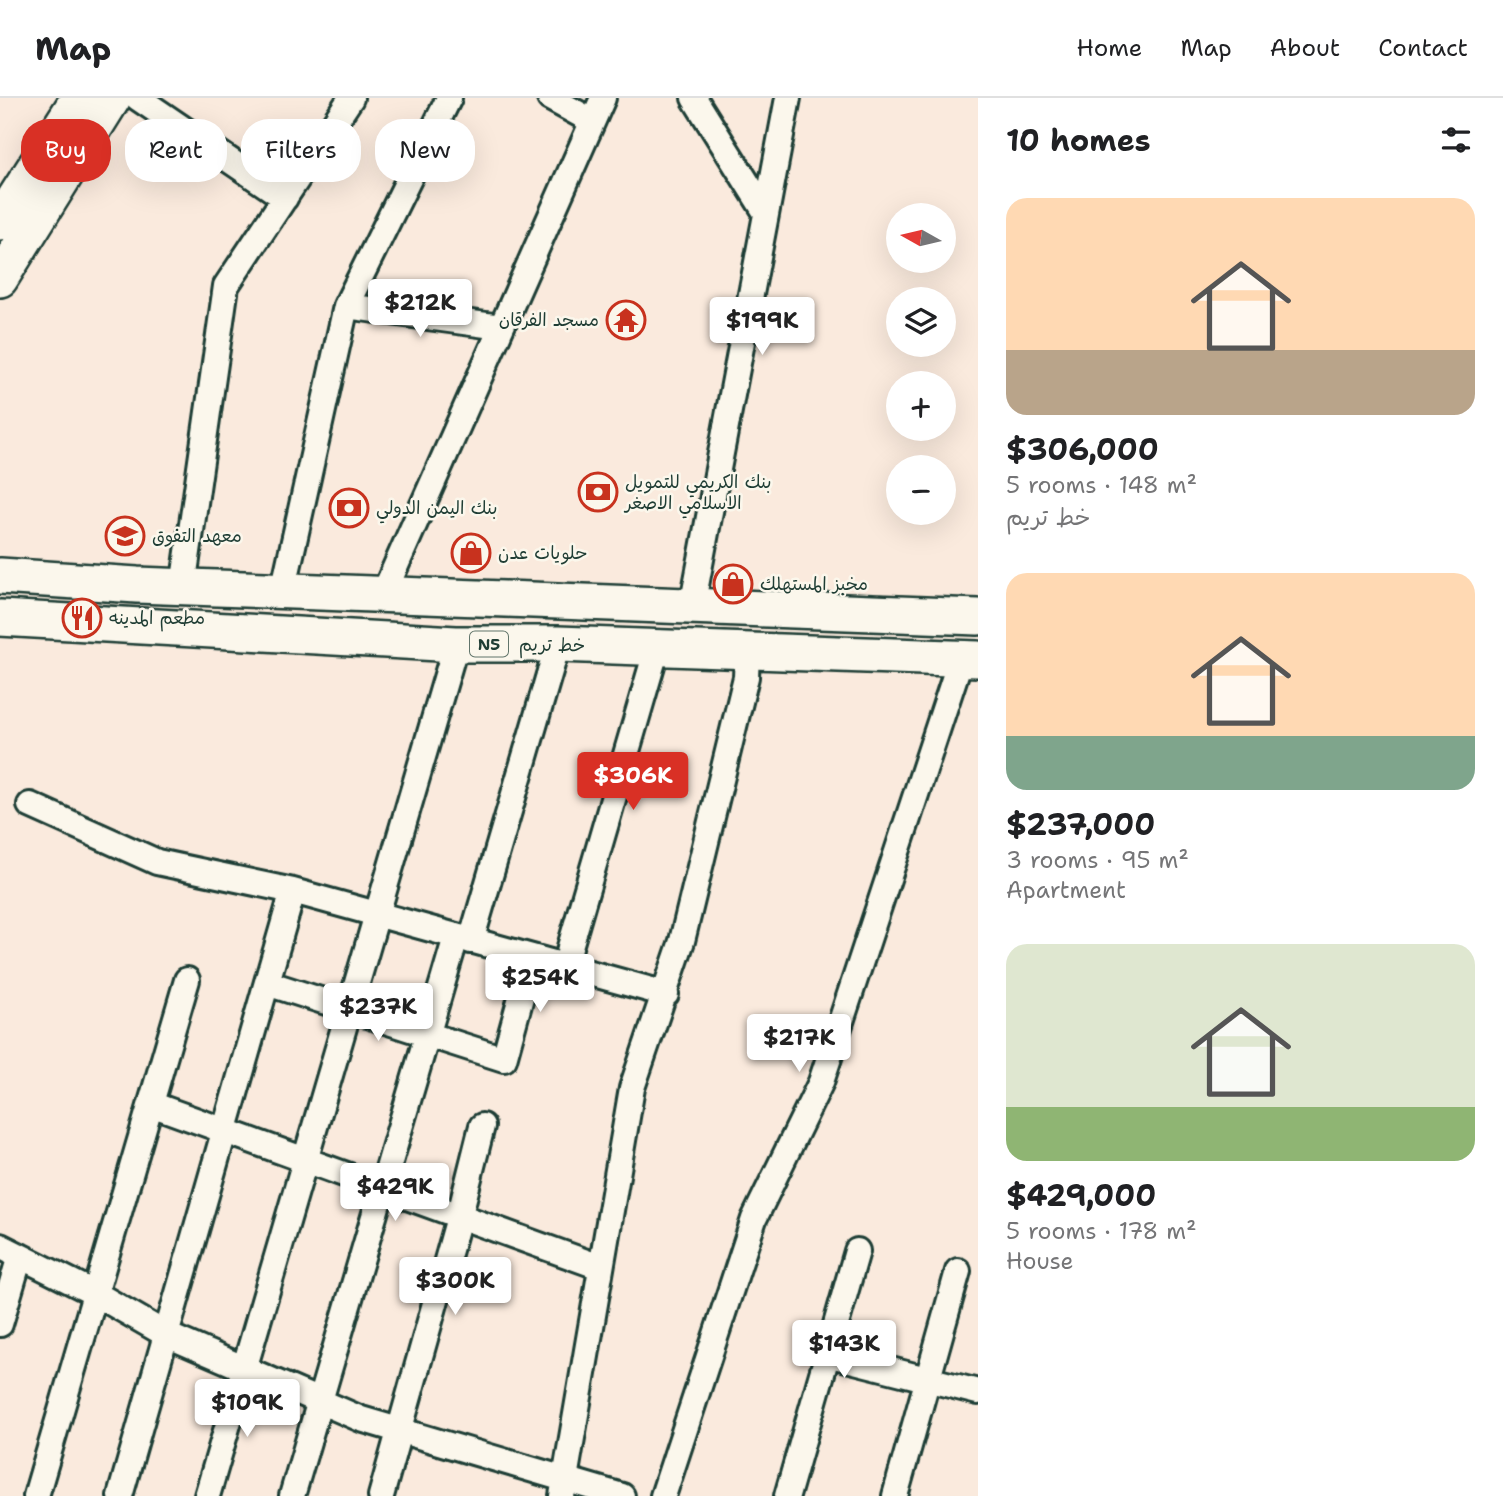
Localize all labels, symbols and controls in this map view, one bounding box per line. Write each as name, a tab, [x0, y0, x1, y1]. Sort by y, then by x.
text: Map	[35, 26, 111, 71]
text: Home	[1076, 32, 1142, 64]
text: Map	[1180, 32, 1232, 64]
text: About	[1270, 32, 1340, 64]
text: Contact	[1378, 32, 1468, 64]
chip: Buy	[21, 119, 111, 182]
chip: Rent	[125, 119, 227, 182]
chip: Filters	[241, 119, 361, 182]
chip: New	[375, 119, 475, 182]
text: 10 homes	[1006, 120, 1151, 161]
icon: filters	[1437, 121, 1475, 159]
north arrow	[886, 203, 956, 273]
map controls	[886, 203, 956, 525]
icon: home	[1178, 243, 1304, 369]
pin: $212K	[371, 280, 469, 339]
text: $212K	[384, 287, 456, 317]
button: layers	[886, 287, 956, 357]
pin: $199K	[713, 298, 811, 357]
temple icon: مسجد الفرقان	[605, 299, 647, 341]
text: $199K	[726, 305, 798, 335]
place label: مسجد الفرقان	[499, 308, 599, 332]
button: +	[886, 371, 956, 441]
text: $306,000	[1006, 429, 1159, 470]
button: −	[886, 455, 956, 525]
place label: بنك الكريمي للتمويل الاسلامي الاصغر	[623, 470, 771, 519]
text: 5 rooms · 148 m²	[1006, 470, 1197, 500]
bank icon: بنك الكريمي للتمويل الاسلامي الاصغر	[577, 471, 619, 513]
bank icon: بنك اليمن الدولي	[328, 487, 370, 529]
place label: بنك اليمن الدولي	[376, 496, 497, 524]
text: خط تريم	[1006, 502, 1091, 532]
school or university icon: معهد التفوق	[104, 515, 146, 557]
place label: معهد التفوق	[152, 524, 242, 548]
shop icon: حلويات عدن	[450, 532, 492, 574]
place label: حلويات عدن	[498, 541, 588, 565]
shop icon: مخبز المستهلك	[712, 563, 754, 605]
place label: مخبز المستهلك	[760, 572, 868, 596]
restaurant icon: مطعم المدينه	[61, 597, 103, 639]
place label: مطعم المدينه	[109, 606, 205, 632]
icon: home	[1178, 618, 1304, 744]
road number: N5	[470, 632, 508, 656]
street label: خط تريم	[519, 632, 585, 660]
pin: $306K	[584, 752, 682, 812]
text: $306K	[593, 760, 673, 790]
text: $237,000	[1006, 804, 1155, 845]
text: 3 rooms · 95 m²	[1006, 845, 1189, 875]
text: Apartment	[1006, 875, 1126, 905]
pin: $254K	[491, 954, 589, 1014]
text: $254K	[501, 962, 579, 992]
pin: $237K	[329, 984, 427, 1043]
icon: home	[1178, 989, 1304, 1115]
text: $237K	[339, 991, 417, 1021]
pin: $217K	[750, 1014, 848, 1074]
text: $217K	[763, 1022, 835, 1052]
pin: $429K	[346, 1164, 444, 1223]
text: $429K	[356, 1171, 434, 1201]
text: $429,000	[1006, 1175, 1156, 1216]
text: 5 rooms · 178 m²	[1006, 1216, 1197, 1246]
text: House	[1006, 1246, 1074, 1276]
pin: $300K	[406, 1258, 504, 1317]
text: $300K	[415, 1265, 495, 1295]
pin: $143K	[795, 1320, 893, 1380]
text: $143K	[808, 1328, 880, 1358]
pin: $109K	[198, 1380, 296, 1439]
text: $109K	[211, 1387, 283, 1417]

